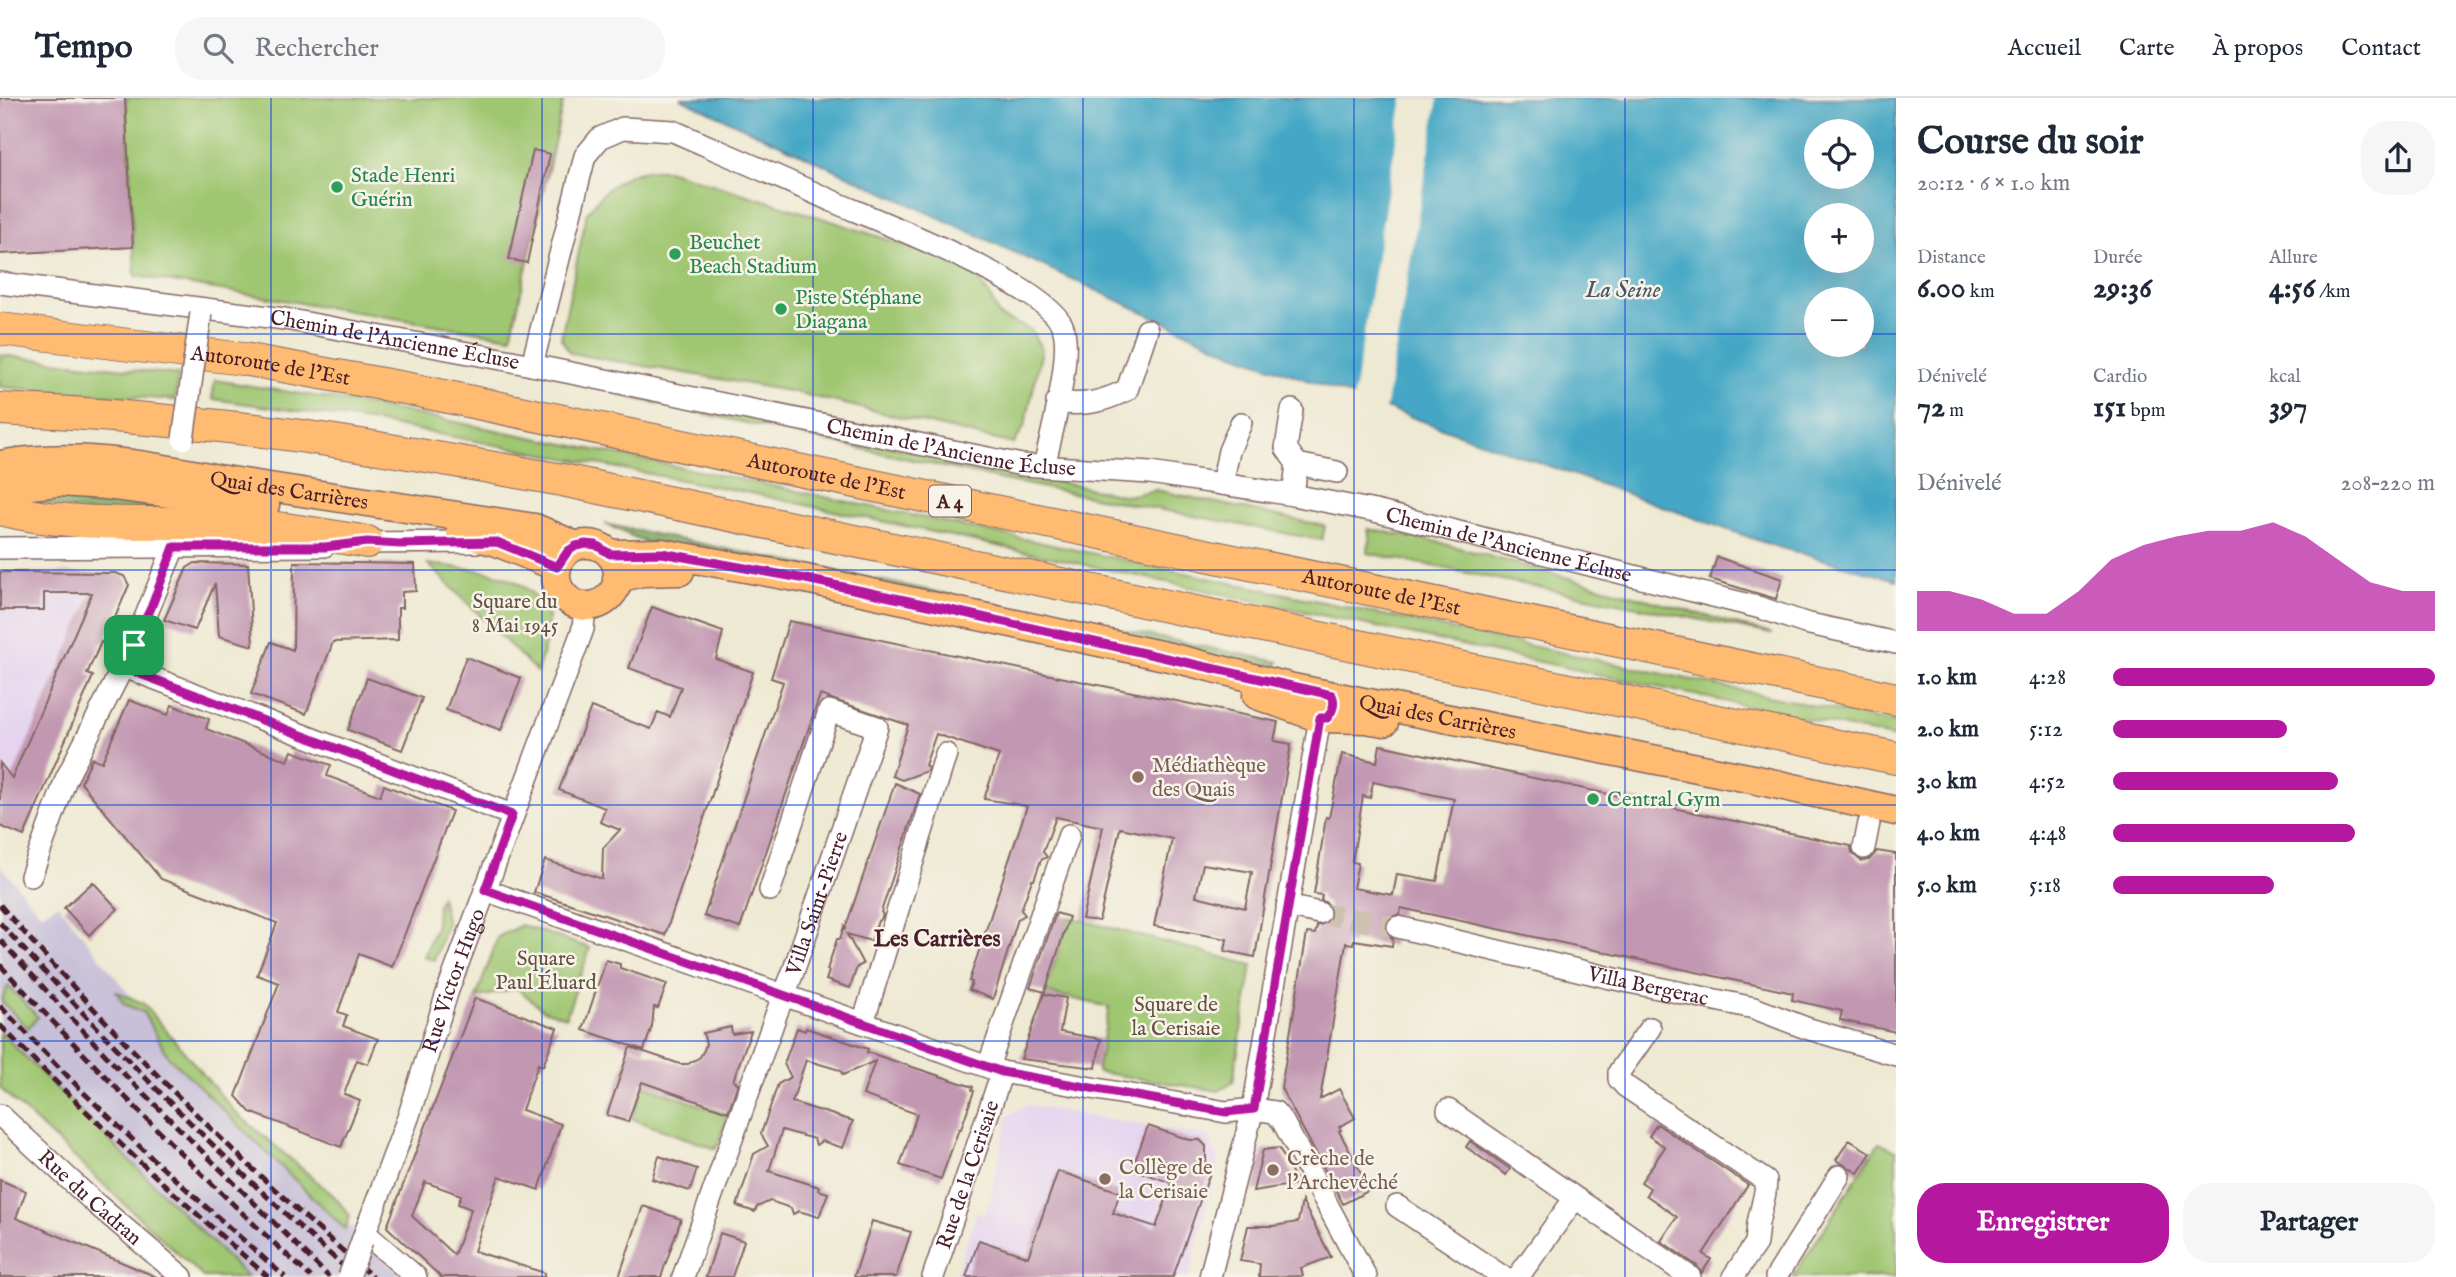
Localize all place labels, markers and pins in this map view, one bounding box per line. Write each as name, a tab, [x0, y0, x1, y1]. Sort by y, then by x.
place label: Stade Henri Guérin	[351, 163, 455, 214]
marker: Stade Henri Guérin	[329, 179, 345, 195]
place label: Beuchet Beach Stadium	[689, 230, 817, 281]
marker: Beuchet Beach Stadium	[667, 246, 683, 262]
place label: Piste Stéphane Diagana	[795, 285, 922, 336]
marker: Piste Stéphane Diagana	[773, 301, 789, 317]
pin	[104, 615, 164, 675]
place label: Médiathèque des Quais	[1152, 753, 1266, 804]
marker: Médiathèque des Quais	[1130, 769, 1146, 785]
place label: Central Gym	[1607, 787, 1720, 814]
marker: Central Gym	[1585, 791, 1601, 807]
place label: Crèche de l'Archevêché	[1287, 1146, 1398, 1197]
place label: Collège de la Cerisaie	[1119, 1155, 1213, 1206]
marker: Crèche de l'Archevêché	[1265, 1162, 1281, 1178]
marker: Collège de la Cerisaie	[1097, 1171, 1113, 1187]

